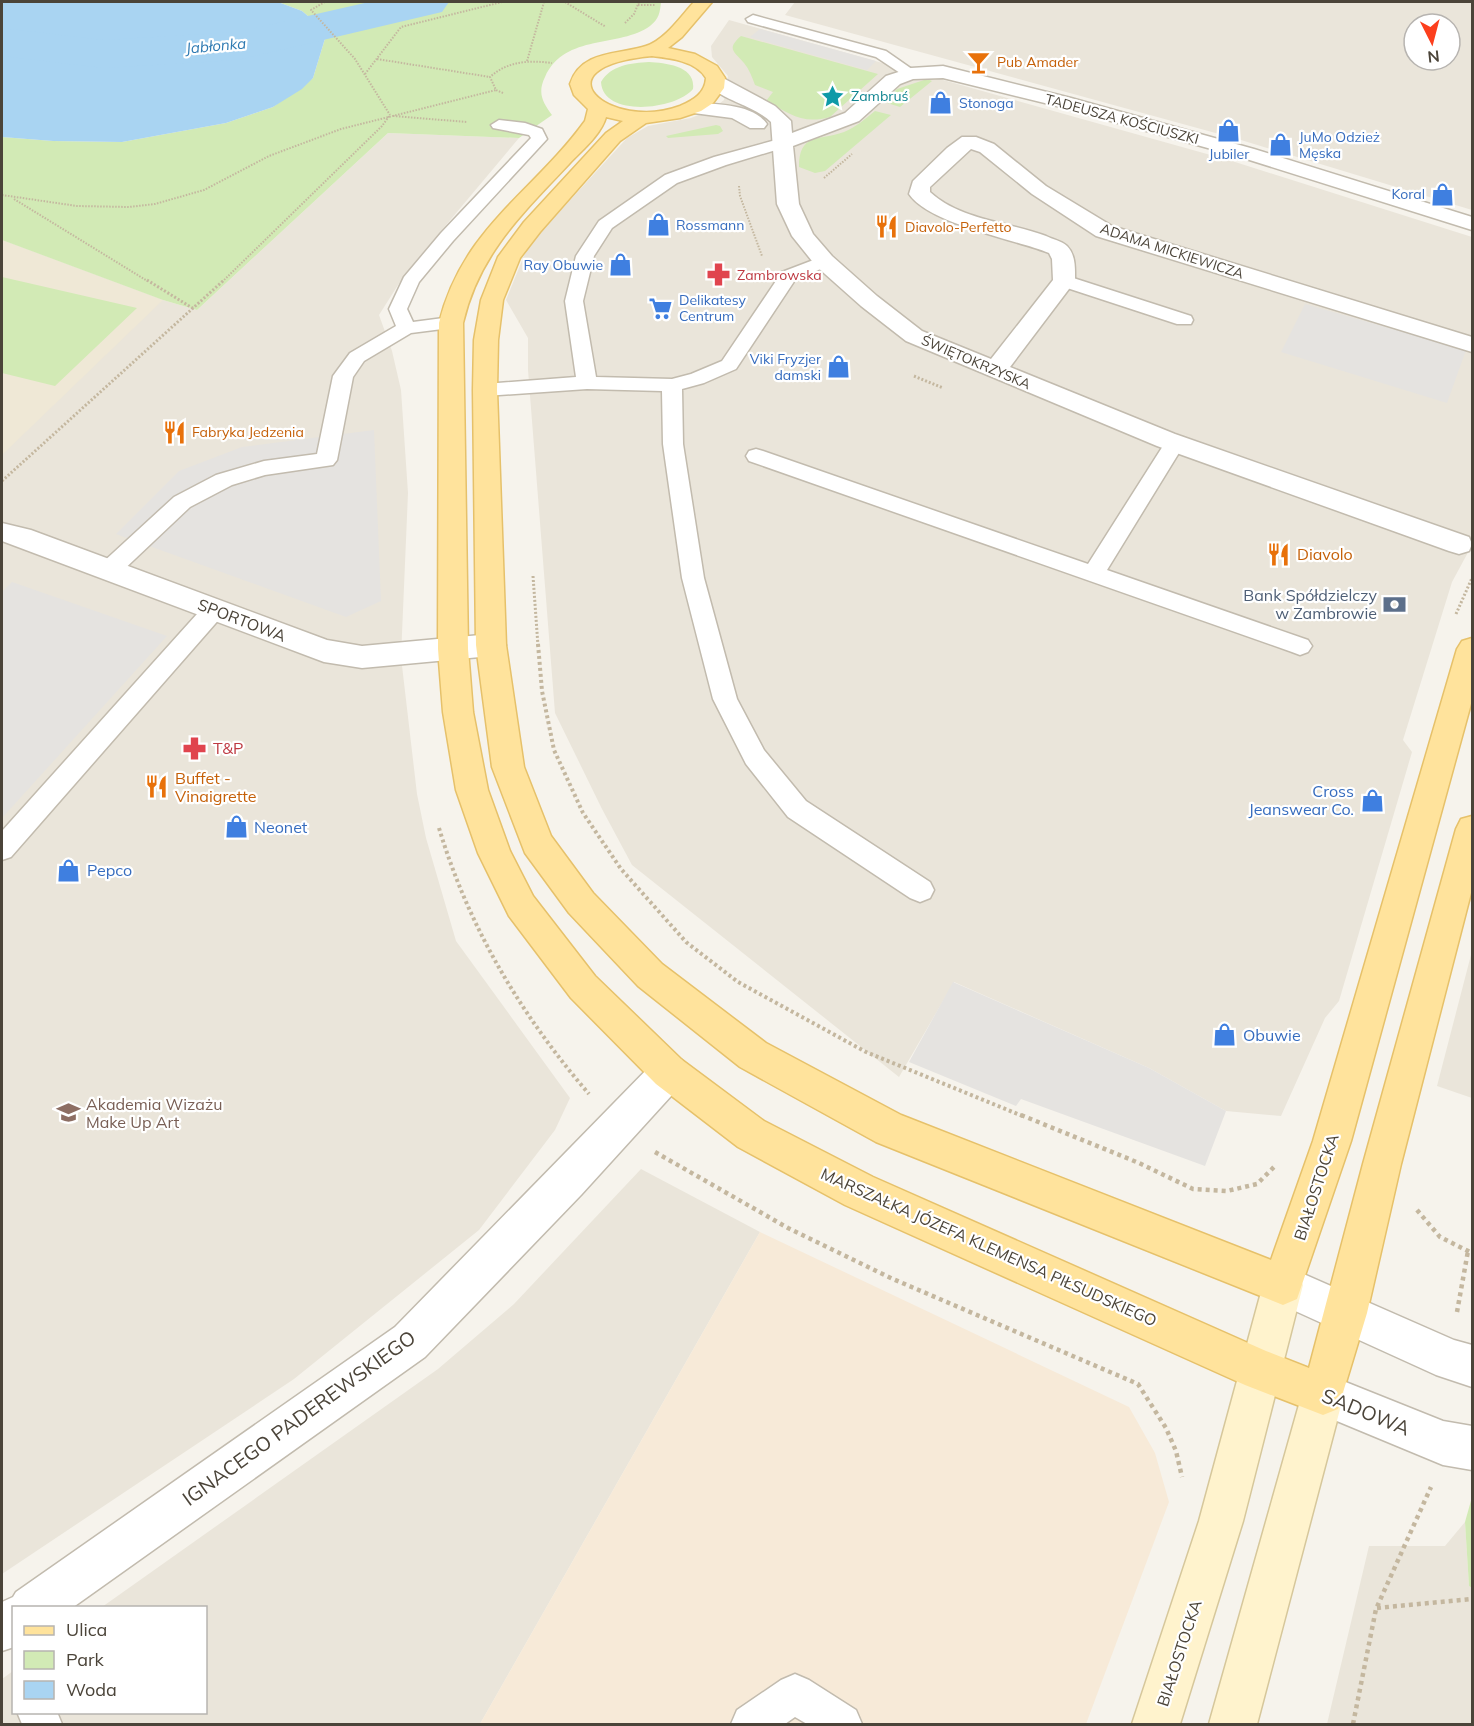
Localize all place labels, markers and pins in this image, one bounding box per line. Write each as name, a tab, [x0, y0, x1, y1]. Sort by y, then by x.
bar icon: Pub Amader	[966, 49, 992, 75]
place label: Pub Amader	[997, 53, 1079, 71]
place icon: Zambruś	[820, 83, 846, 109]
place label: Zambruś	[851, 87, 908, 105]
shop icon: Stonoga	[928, 90, 954, 116]
place label: Stonoga	[959, 94, 1014, 112]
shop icon: Jubiler	[1216, 117, 1242, 143]
place label: JuMo Odzież Męska	[1299, 128, 1380, 162]
shop icon: JuMo Odzież Męska	[1268, 132, 1294, 158]
place label: Jubiler	[1209, 145, 1250, 163]
shop icon: Koral	[1430, 181, 1456, 207]
place label: Koral	[1392, 185, 1425, 203]
shop icon: Rossmann	[645, 212, 671, 238]
restaurant icon: Diavolo-Perfetto	[874, 214, 900, 240]
place label: Rossmann	[676, 216, 745, 234]
place label: Diavolo-Perfetto	[905, 218, 1012, 236]
shop icon: Ray Obuwie	[608, 252, 634, 278]
place label: Ray Obuwie	[524, 256, 603, 274]
pharmacy icon: Zambrowska	[706, 262, 732, 288]
place label: Zambrowska	[737, 266, 822, 284]
place label: Delikatesy Centrum	[679, 291, 747, 325]
supermarket icon: Delikatesy Centrum	[648, 295, 674, 321]
place label: Viki Fryzjer damski	[750, 350, 822, 384]
shop icon: Viki Fryzjer damski	[826, 354, 852, 380]
restaurant icon: Fabryka Jedzenia	[161, 419, 187, 445]
place label: Fabryka Jedzenia	[192, 423, 304, 441]
restaurant icon: Diavolo	[1266, 541, 1292, 567]
place label: Diavolo	[1297, 544, 1353, 564]
place label: Bank Spółdzielczy w Zambrowie	[1243, 585, 1377, 623]
bank icon: Bank Spółdzielczy w Zambrowie	[1382, 591, 1408, 617]
pharmacy icon: T&P	[182, 735, 208, 761]
place label: T&P	[213, 738, 243, 758]
place label: Buffet - Vinaigrette	[175, 768, 256, 806]
restaurant icon: Buffet - Vinaigrette	[144, 774, 170, 800]
place label: Cross Jeanswear Co.	[1248, 781, 1354, 819]
shop icon: Cross Jeanswear Co.	[1359, 787, 1385, 813]
shop icon: Neonet	[223, 814, 249, 840]
place label: Neonet	[254, 817, 308, 837]
shop icon: Pepco	[56, 857, 82, 883]
place label: Pepco	[87, 860, 132, 880]
shop icon: Obuwie	[1212, 1022, 1238, 1048]
place label: Obuwie	[1243, 1025, 1301, 1045]
place label: Akademia Wizażu Make Up Art	[86, 1094, 222, 1132]
school or university icon: Akademia Wizażu Make Up Art	[55, 1100, 81, 1126]

